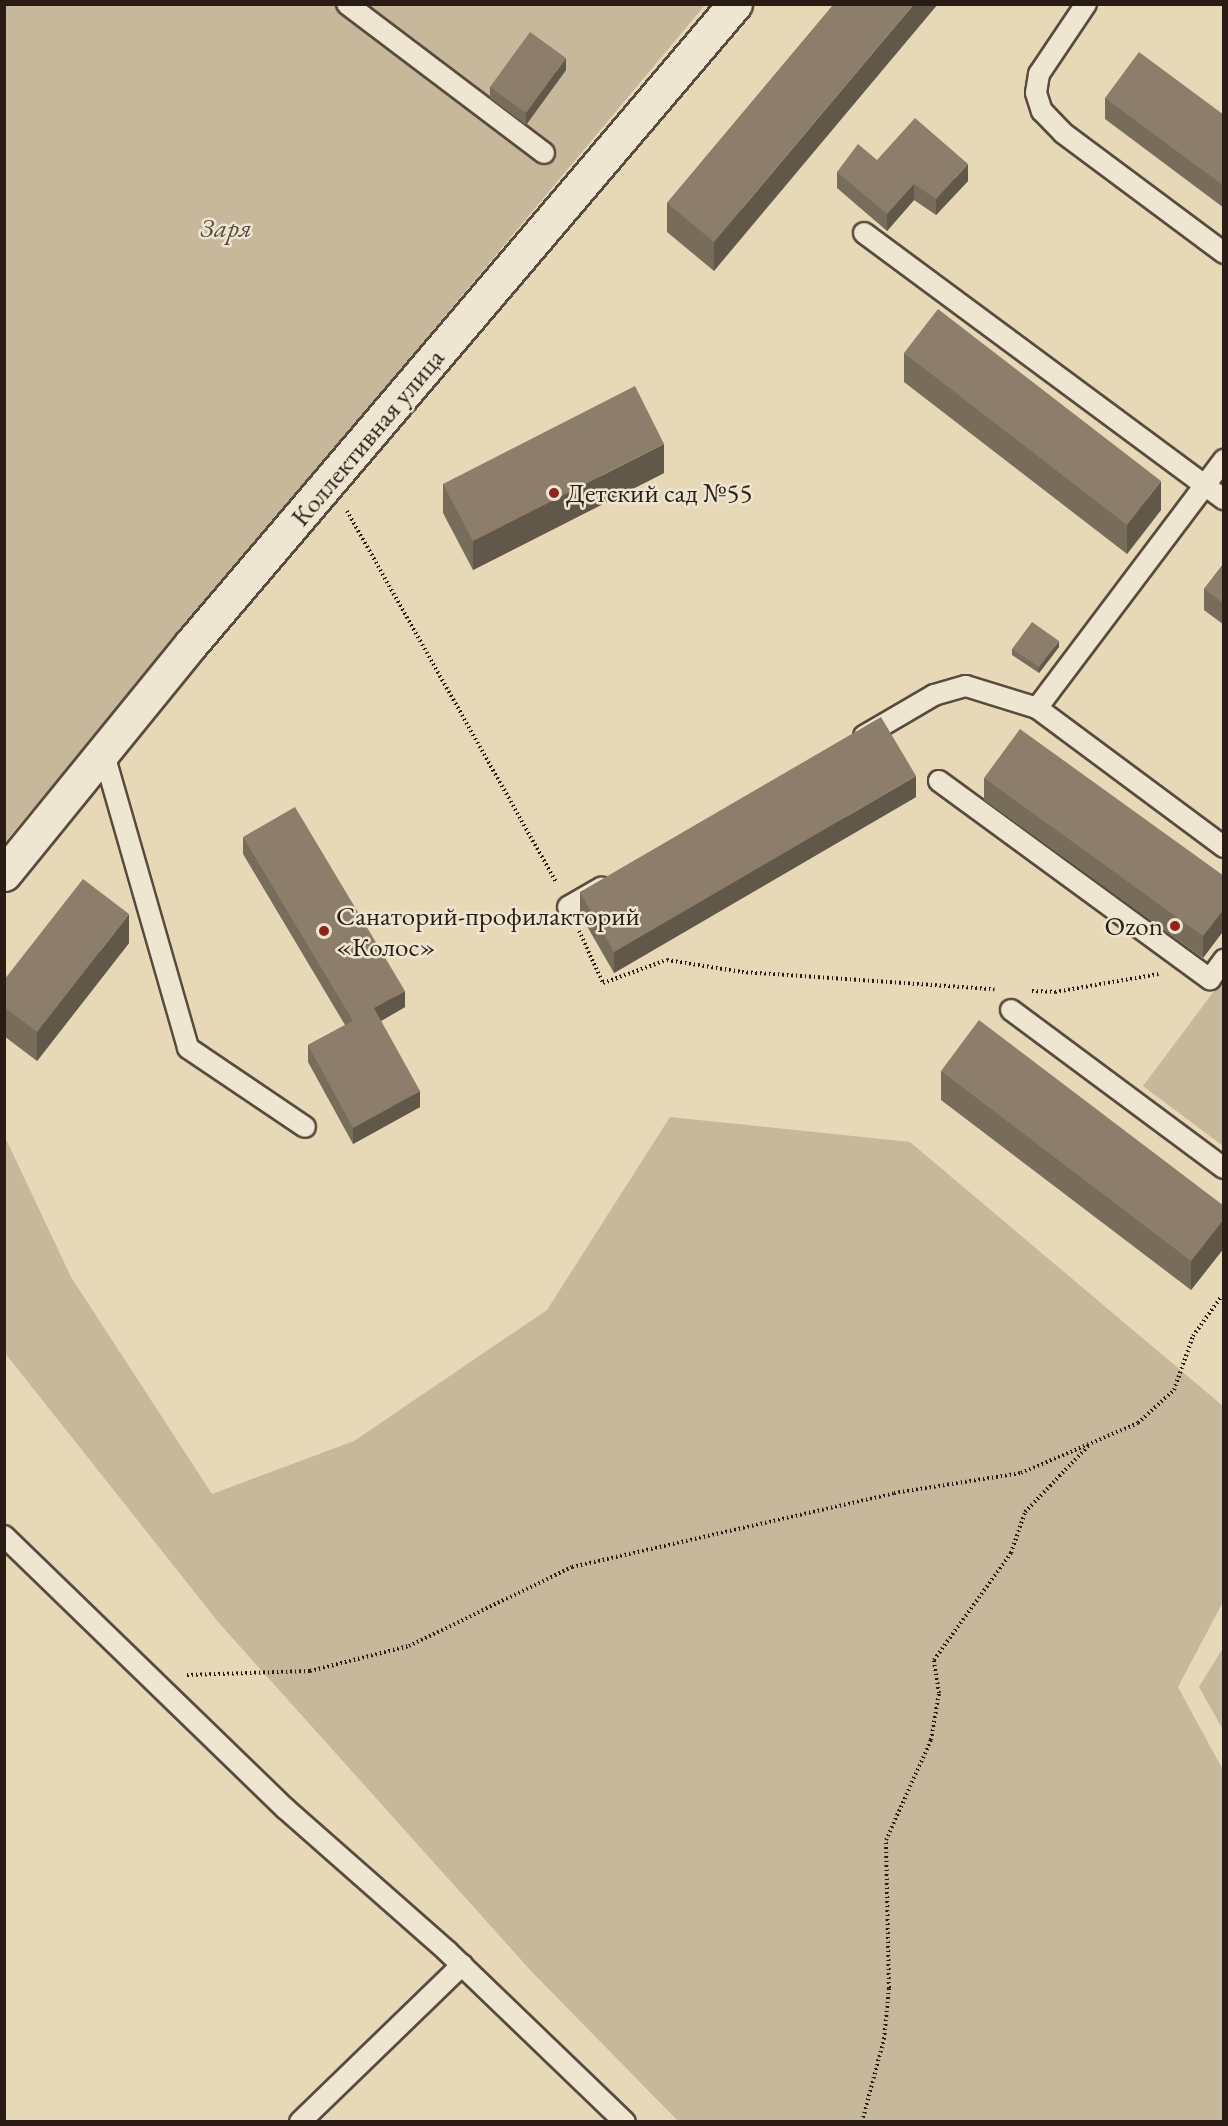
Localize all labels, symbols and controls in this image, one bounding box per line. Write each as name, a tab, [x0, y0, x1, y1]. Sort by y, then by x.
park label: Заря	[200, 212, 252, 244]
street label: Коллективная улица	[283, 342, 451, 532]
place label: Детский сад №55	[566, 477, 752, 509]
marker: Детский сад №55	[547, 486, 561, 500]
place label: Санаторий-профилакторий «Колос»	[336, 899, 640, 962]
place label: Ozon	[1105, 910, 1163, 942]
marker: Ozon	[1168, 919, 1182, 933]
marker: Санаторий-профилакторий «Колос»	[317, 924, 331, 938]

